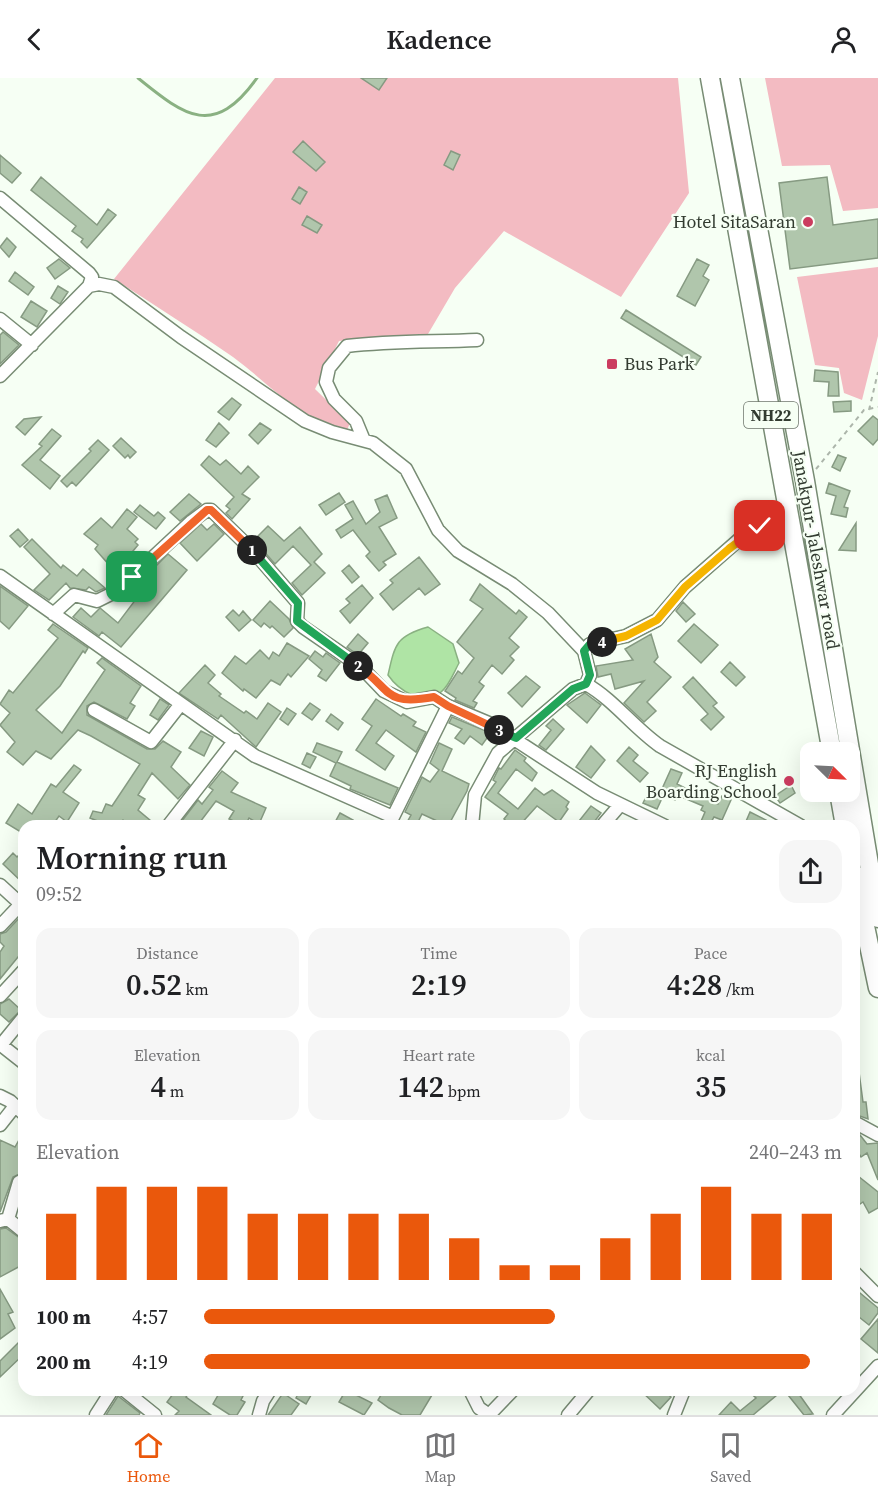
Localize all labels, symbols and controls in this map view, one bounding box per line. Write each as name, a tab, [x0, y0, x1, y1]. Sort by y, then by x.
text: Kadence	[386, 21, 492, 58]
icon: back	[18, 23, 51, 56]
icon: person	[827, 23, 860, 56]
place label: Hotel SitaSaran	[673, 209, 796, 234]
marker: Hotel SitaSaran	[801, 215, 815, 229]
place label: Bus Park	[624, 351, 695, 376]
marker: Bus Park	[605, 357, 619, 371]
road number: NH22	[744, 402, 798, 428]
street label: Janakpur- Jaleshwar road	[786, 447, 846, 651]
pin	[734, 500, 785, 551]
icon: check	[743, 509, 776, 542]
pin: 1	[237, 535, 267, 565]
text: 1	[248, 539, 256, 561]
pin	[106, 551, 157, 602]
icon: arrive	[115, 560, 148, 593]
pin: 4	[587, 627, 617, 657]
text: 4	[598, 631, 606, 653]
pin: 2	[343, 651, 373, 681]
text: 2	[354, 655, 362, 677]
pin: 3	[484, 715, 514, 745]
text: 3	[495, 719, 503, 741]
north arrow	[800, 742, 860, 802]
map controls	[800, 742, 860, 802]
place label: RJ English Boarding School	[646, 758, 777, 804]
marker: RJ English Boarding School	[782, 774, 796, 788]
text: Morning run	[36, 835, 228, 880]
button: share	[779, 840, 842, 903]
text: 09:52	[36, 880, 82, 908]
text: Distance	[136, 942, 198, 964]
text: Time	[420, 942, 458, 964]
text: Pace	[694, 942, 727, 964]
text: 0.52	[126, 964, 182, 1005]
text: 2:19	[411, 964, 467, 1005]
text: 4:28	[667, 964, 722, 1005]
text: km	[182, 978, 209, 1000]
text: /km	[722, 978, 755, 1000]
text: Elevation	[134, 1044, 201, 1066]
text: Heart rate	[403, 1044, 475, 1066]
text: kcal	[696, 1044, 725, 1066]
text: 4	[150, 1066, 166, 1107]
text: 142	[397, 1066, 444, 1107]
text: 35	[695, 1066, 726, 1107]
text: m	[166, 1080, 184, 1102]
text: bpm	[444, 1080, 481, 1102]
text: Elevation	[36, 1138, 120, 1166]
text: 240–243 m	[749, 1138, 842, 1166]
text: 100 m	[36, 1303, 91, 1331]
text: 4:57	[132, 1303, 168, 1331]
text: 200 m	[36, 1348, 91, 1376]
text: 4:19	[132, 1348, 168, 1376]
tab: Home	[127, 1429, 170, 1487]
tab: Map	[424, 1429, 457, 1487]
tab: Saved	[710, 1429, 751, 1487]

